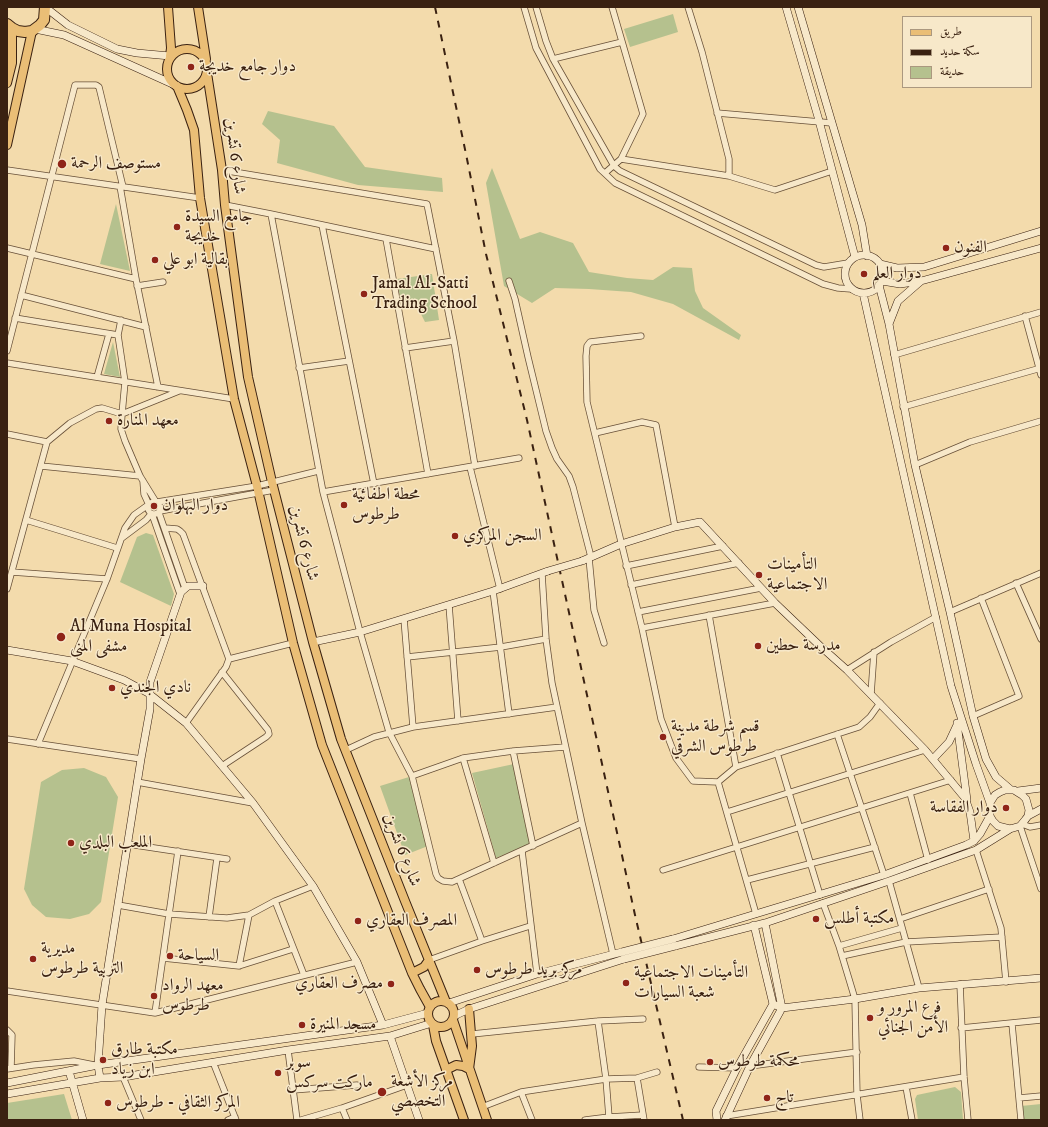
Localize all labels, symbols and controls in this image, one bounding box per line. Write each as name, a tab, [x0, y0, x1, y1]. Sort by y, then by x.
legend	[902, 16, 1032, 88]
text: طريق	[940, 24, 962, 39]
text: سكة حديد	[940, 44, 980, 59]
place label: دوار جامع خديجة	[199, 57, 296, 77]
marker: دوار جامع خديجة	[186, 62, 196, 72]
text: حديقة	[940, 64, 964, 79]
street label: شارع 6 تشرين	[219, 116, 249, 196]
place label: مستوصف الرحمة	[71, 154, 161, 174]
marker: مستوصف الرحمة	[56, 158, 68, 170]
place label: جامع السيدة خديجة	[185, 207, 253, 247]
marker: جامع السيدة خديجة	[172, 222, 182, 232]
place label: الفنون	[954, 238, 987, 258]
marker: الفنون	[941, 243, 951, 253]
place label: بقالية ابو علي	[163, 250, 228, 270]
marker: بقالية ابو علي	[150, 255, 160, 265]
place label: دوار العلم	[872, 264, 922, 284]
marker: دوار العلم	[859, 269, 869, 279]
place label: Jamal Al-Satti Trading School	[372, 274, 477, 314]
marker: Jamal Al-Satti Trading School	[359, 289, 369, 299]
place label: معهد المنارة	[117, 411, 179, 431]
marker: معهد المنارة	[104, 416, 114, 426]
place label: محطة اطفائية طرطوس	[352, 485, 420, 525]
place label: دوار البهلوان	[162, 496, 228, 516]
marker: محطة اطفائية طرطوس	[339, 500, 349, 510]
marker: دوار البهلوان	[149, 501, 159, 511]
street label: شارع 6 تشرين	[284, 503, 322, 583]
place label: السجن المركزي	[463, 526, 542, 546]
marker: السجن المركزي	[450, 531, 460, 541]
place label: التأمينات الاجتماعية	[767, 555, 827, 595]
marker: التأمينات الاجتماعية	[754, 570, 764, 580]
place label: Al Muna Hospital مشفى المنى	[70, 617, 191, 657]
marker: Al Muna Hospital مشفى المنى	[55, 631, 67, 643]
place label: مدرسة حطين	[766, 636, 841, 656]
marker: مدرسة حطين	[753, 641, 763, 651]
place label: نادي الجندي	[120, 678, 191, 698]
marker: نادي الجندي	[107, 683, 117, 693]
place label: قسم شرطة مدينة طرطوس الشرقي	[671, 717, 760, 757]
marker: قسم شرطة مدينة طرطوس الشرقي	[658, 732, 668, 742]
place label: دوار الفقاسة	[930, 798, 998, 818]
marker: دوار الفقاسة	[1001, 803, 1011, 813]
street label: شارع 6 تشرين	[378, 810, 424, 890]
place label: الملعب البلدي	[79, 833, 152, 853]
marker: الملعب البلدي	[66, 838, 76, 848]
place label: مكتبة أطلس	[824, 909, 894, 929]
place label: المصرف العقاري	[366, 911, 457, 931]
marker: مكتبة أطلس	[811, 914, 821, 924]
marker: المصرف العقاري	[353, 916, 363, 926]
place label: مديرية التربية طرطوس	[41, 939, 123, 979]
place label: السياحة	[178, 946, 219, 966]
marker: السياحة	[165, 951, 175, 961]
marker: مديرية التربية طرطوس	[28, 954, 38, 964]
place label: مركز بريد طرطوس	[485, 960, 582, 980]
place label: التأمينات الاجتماعية شعبة السيارات	[634, 963, 748, 1003]
marker: مركز بريد طرطوس	[472, 965, 482, 975]
place label: مصرف العقاري	[295, 974, 383, 994]
place label: معهد الرواد طرطوس	[162, 976, 224, 1016]
marker: التأمينات الاجتماعية شعبة السيارات	[621, 978, 631, 988]
marker: مصرف العقاري	[386, 979, 396, 989]
marker: معهد الرواد طرطوس	[149, 991, 159, 1001]
place label: فرع المرور و الأمن الجنائي	[878, 998, 948, 1038]
marker: فرع المرور و الأمن الجنائي	[865, 1013, 875, 1023]
place label: مسجد المنيرة	[310, 1015, 376, 1035]
marker: مسجد المنيرة	[297, 1020, 307, 1030]
place label: مكتبة طارق ابن زياد	[111, 1040, 178, 1080]
place label: محكمة طرطوس	[718, 1052, 799, 1072]
place label: سوبر ماركت سركس	[286, 1053, 373, 1093]
marker: مكتبة طارق ابن زياد	[98, 1055, 108, 1065]
marker: محكمة طرطوس	[705, 1057, 715, 1067]
marker: سوبر ماركت سركس	[273, 1068, 283, 1078]
place label: مركز الأشعة التخصصي	[391, 1072, 453, 1112]
marker: مركز الأشعة التخصصي	[376, 1086, 388, 1098]
place label: تاج	[775, 1088, 793, 1108]
place label: المركز الثقافي - طرطوس	[116, 1093, 240, 1113]
marker: تاج	[762, 1093, 772, 1103]
marker: المركز الثقافي - طرطوس	[103, 1098, 113, 1108]

